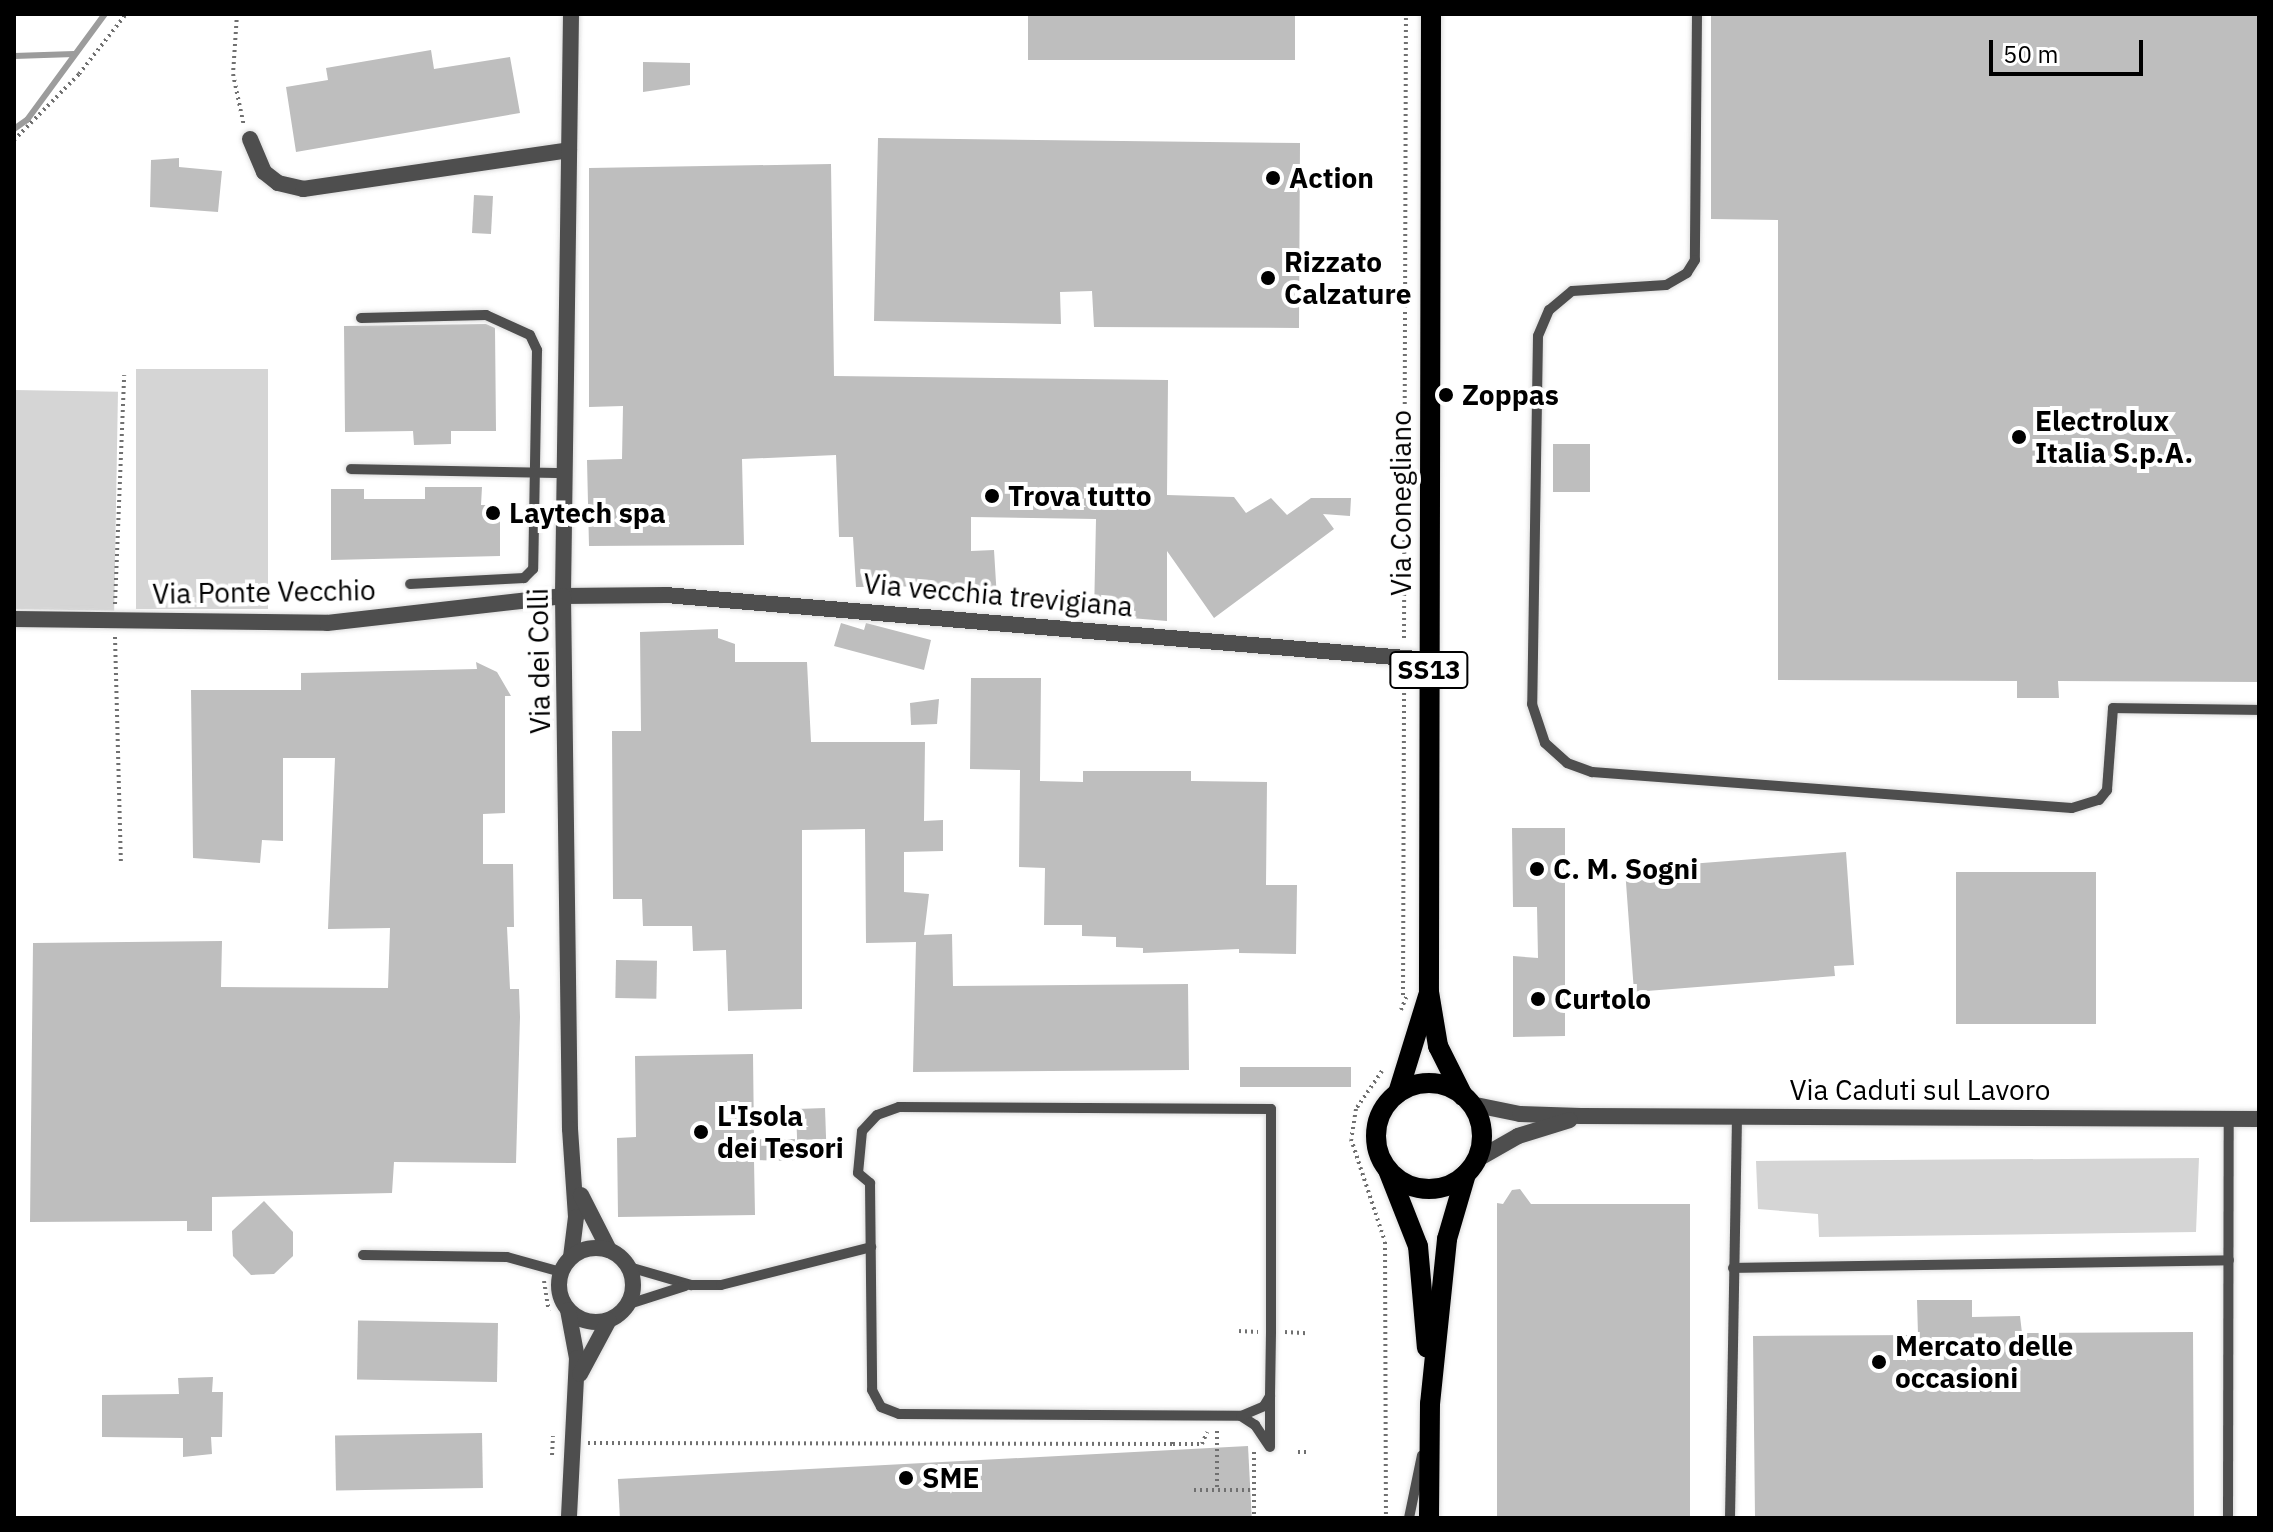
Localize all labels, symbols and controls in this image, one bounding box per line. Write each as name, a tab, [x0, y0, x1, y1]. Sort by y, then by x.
scale bar	[1993, 24, 2147, 74]
text: 50 m	[2003, 38, 2058, 70]
place label: Action	[1289, 161, 1374, 195]
marker: Action	[1264, 169, 1282, 187]
place label: Rizzato Calzature	[1284, 245, 1411, 311]
marker: Rizzato Calzature	[1259, 269, 1277, 287]
place label: Zoppas	[1462, 378, 1559, 412]
marker: Zoppas	[1437, 386, 1455, 404]
place label: Electrolux Italia S.p.A.	[2035, 404, 2193, 470]
street label: Via Conegliano	[1384, 410, 1418, 596]
marker: Electrolux Italia S.p.A.	[2010, 428, 2028, 446]
place label: Trova tutto	[1008, 479, 1152, 513]
marker: Trova tutto	[983, 487, 1001, 505]
place label: Laytech spa	[509, 496, 666, 530]
marker: Laytech spa	[484, 504, 502, 522]
street label: Via vecchia trevigiana	[862, 566, 1134, 624]
street label: Via Ponte Vecchio	[152, 573, 376, 611]
street label: Via dei Colli	[521, 588, 557, 734]
road number: SS13	[1389, 648, 1469, 692]
place label: C. M. Sogni	[1553, 852, 1698, 886]
marker: C. M. Sogni	[1528, 860, 1546, 878]
place label: Curtolo	[1554, 982, 1651, 1016]
marker: Curtolo	[1529, 990, 1547, 1008]
street label: Via Caduti sul Lavoro	[1789, 1073, 2051, 1107]
place label: L'Isola dei Tesori	[717, 1099, 844, 1165]
marker: L'Isola dei Tesori	[692, 1123, 710, 1141]
place label: Mercato delle occasioni	[1895, 1329, 2073, 1395]
marker: Mercato delle occasioni	[1870, 1353, 1888, 1371]
place label: SME	[922, 1461, 979, 1495]
marker: SME	[897, 1469, 915, 1487]

